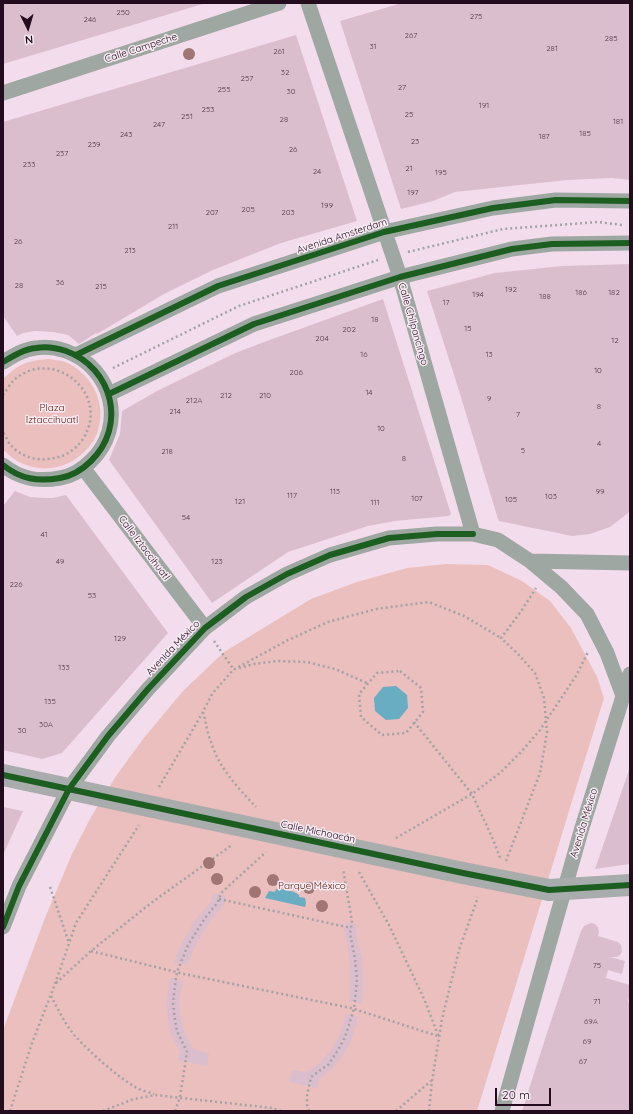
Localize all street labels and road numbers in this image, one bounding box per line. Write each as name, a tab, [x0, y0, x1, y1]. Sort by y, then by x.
street label: Calle Campeche	[103, 31, 179, 65]
street label: Avenida Amsterdam	[295, 216, 389, 256]
street label: Calle Chilpancingo	[395, 281, 431, 367]
street label: Calle Iztaccihuatl	[116, 513, 172, 583]
street label: Avenida México	[144, 618, 202, 678]
street label: Avenida México	[568, 787, 600, 859]
street label: Calle Michoacán	[280, 818, 356, 846]

